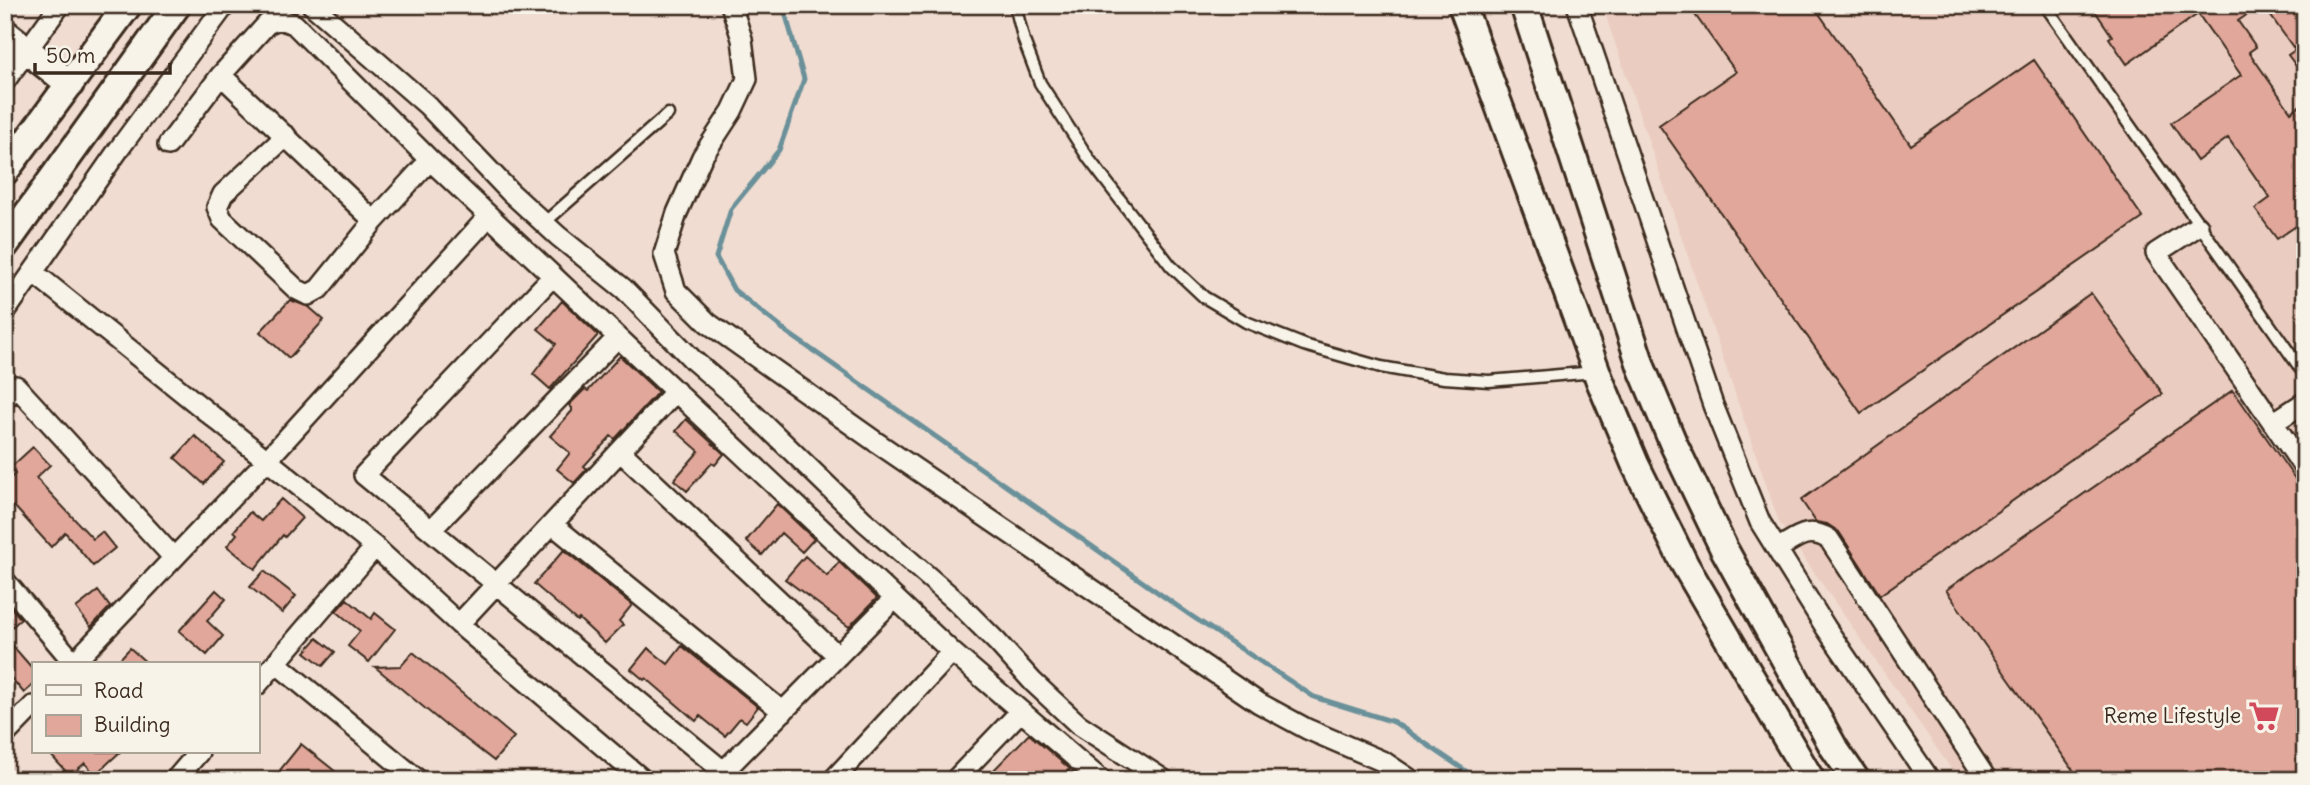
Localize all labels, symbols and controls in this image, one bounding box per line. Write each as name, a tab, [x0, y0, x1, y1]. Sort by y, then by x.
scale bar	[35, 32, 170, 76]
text: 50 m	[46, 42, 95, 69]
legend	[32, 662, 259, 754]
text: Road	[94, 677, 143, 704]
supermarket icon: Reme Lifestyle	[2247, 699, 2281, 733]
place label: Reme Lifestyle	[2104, 702, 2241, 729]
text: Building	[94, 711, 170, 738]

